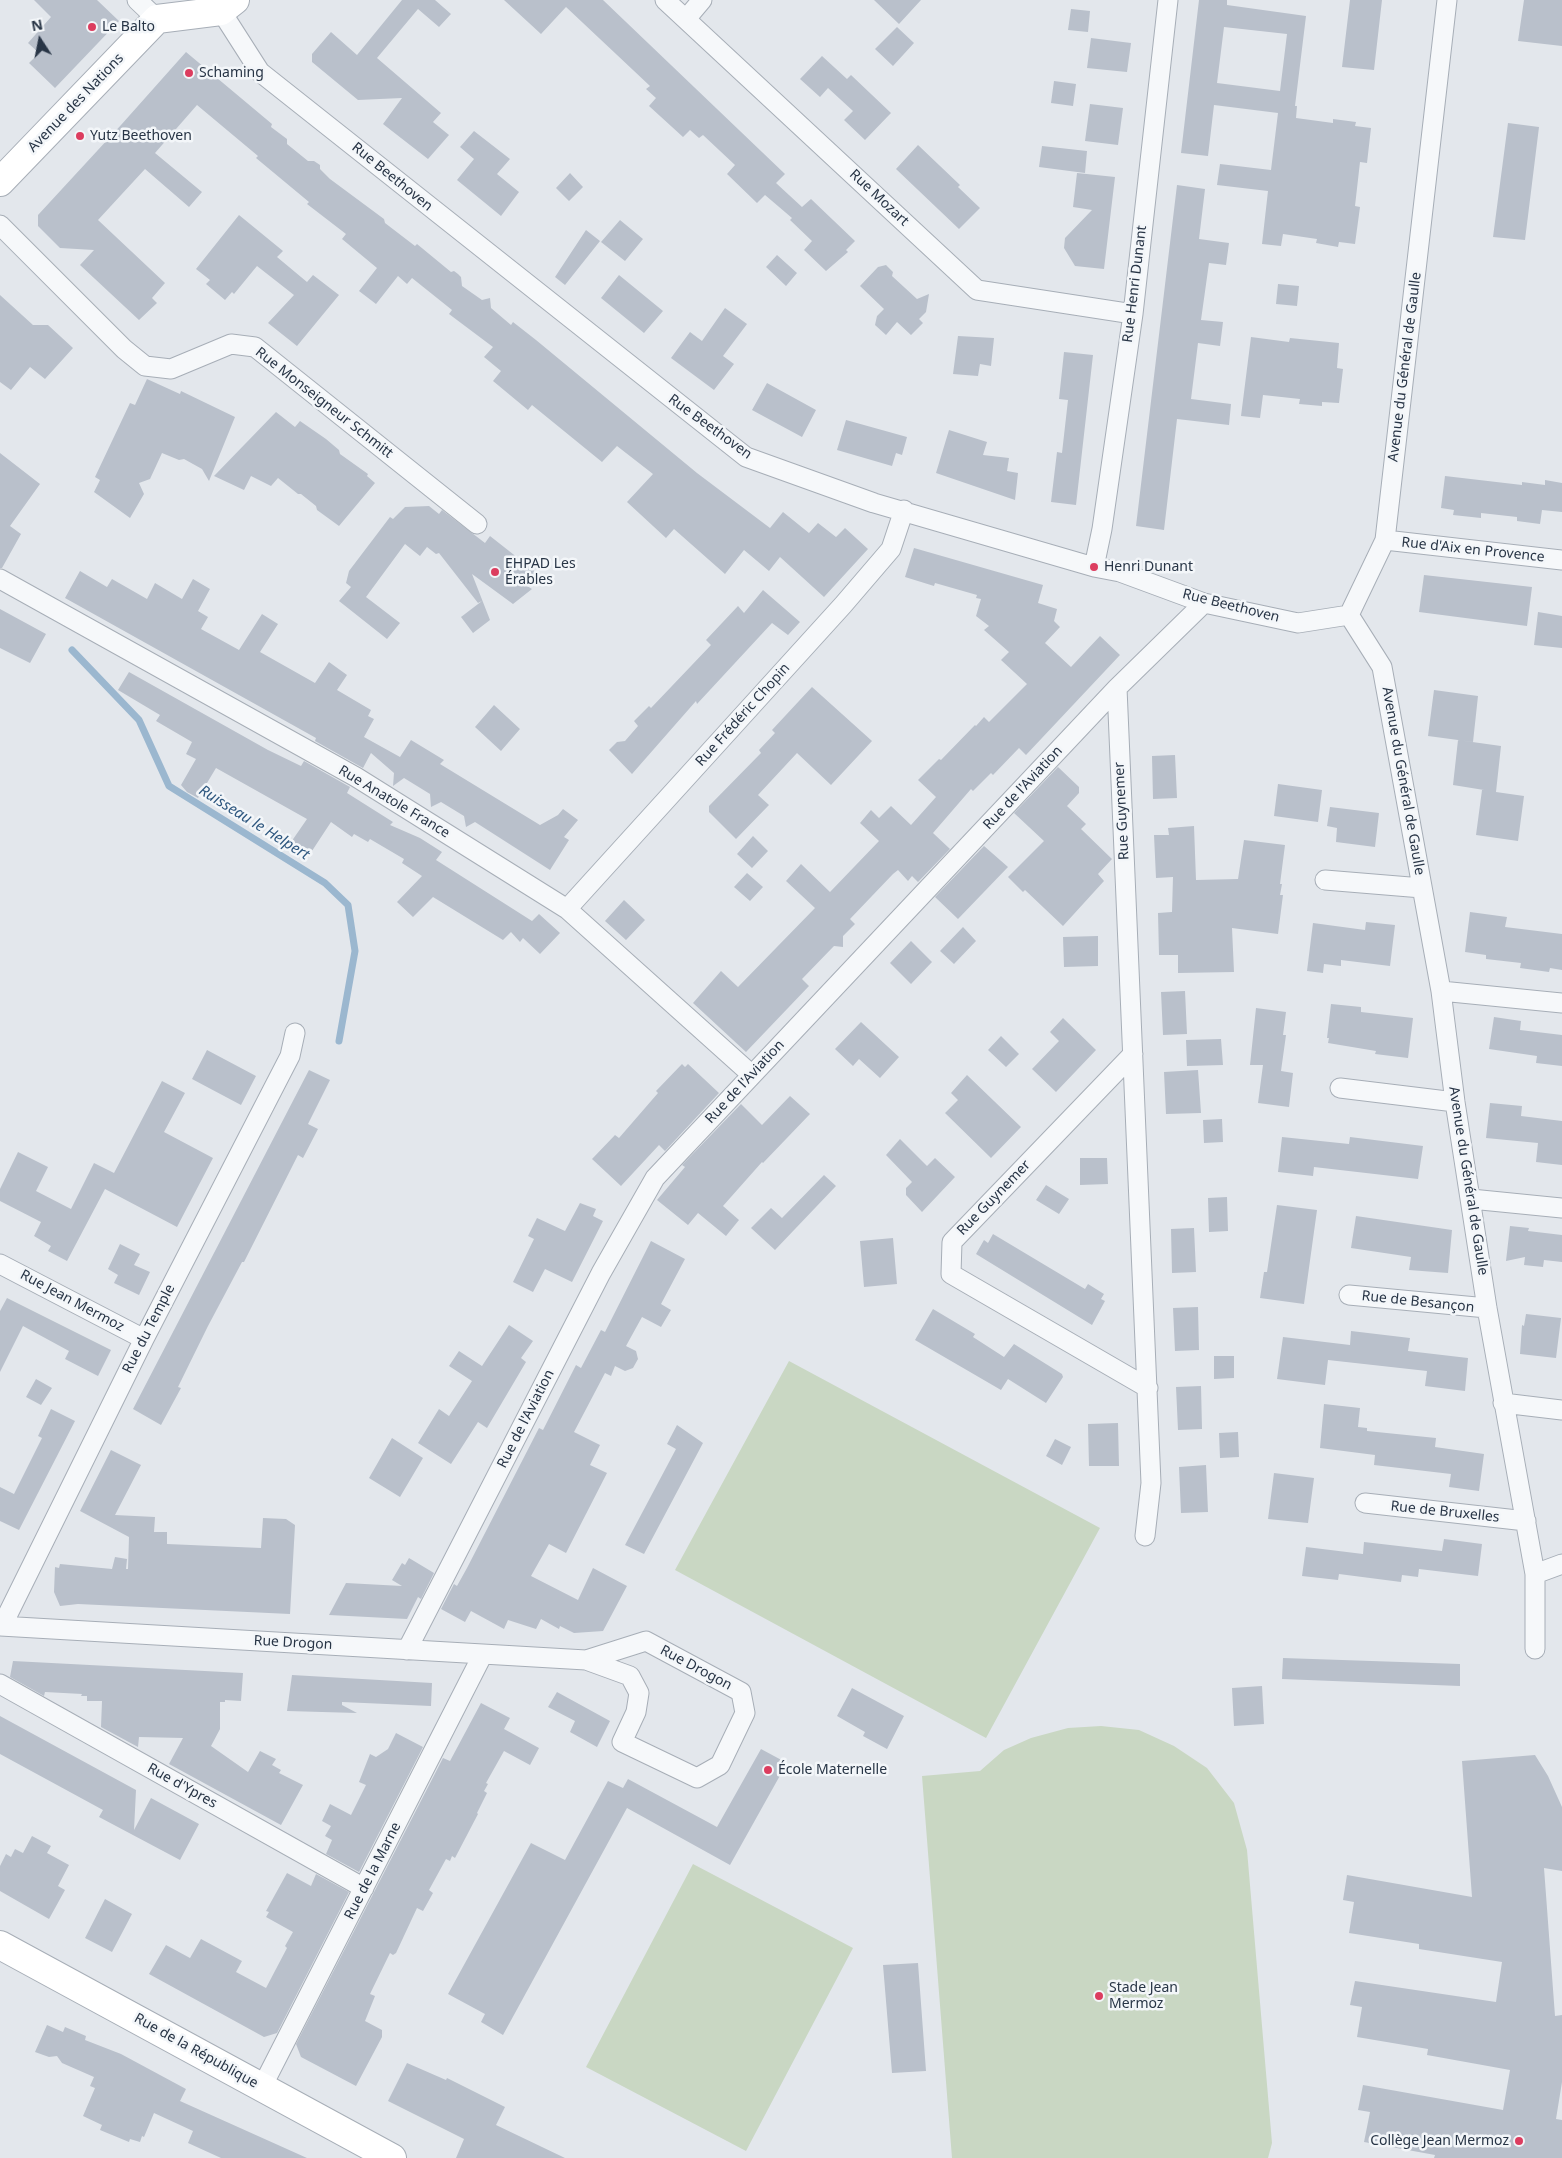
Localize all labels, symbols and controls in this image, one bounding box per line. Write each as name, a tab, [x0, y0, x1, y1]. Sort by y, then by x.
text: N	[30, 14, 44, 35]
north arrow	[15, 15, 65, 65]
place label: Le Balto	[102, 19, 155, 35]
marker: Le Balto	[86, 21, 98, 33]
street label: Avenue des Nations	[25, 50, 127, 156]
place label: Schaming	[199, 65, 264, 81]
marker: Schaming	[183, 67, 195, 79]
place label: Yutz Beethoven	[90, 128, 192, 144]
marker: Yutz Beethoven	[74, 130, 86, 142]
street label: Rue Beethoven	[348, 139, 436, 215]
street label: Rue Mozart	[846, 166, 912, 230]
street label: Rue Henri Dunant	[1119, 224, 1151, 344]
street label: Avenue du Général de Gaulle	[1385, 271, 1425, 463]
street label: Rue Monseigneur Schmitt	[252, 344, 396, 462]
street label: Rue Beethoven	[665, 391, 755, 463]
street label: Rue d'Aix en Provence	[1401, 534, 1545, 566]
place label: EHPAD Les Érables	[505, 556, 576, 588]
place label: Henri Dunant	[1104, 559, 1193, 575]
marker: Henri Dunant	[1088, 561, 1100, 573]
marker: EHPAD Les Érables	[489, 566, 501, 578]
street label: Rue Beethoven	[1181, 586, 1281, 626]
street label: Rue Frédéric Chopin	[692, 660, 794, 770]
street label: Avenue du Général de Gaulle	[1378, 686, 1428, 876]
street label: Rue de l'Aviation	[980, 743, 1066, 833]
street label: Rue Anatole France	[335, 762, 453, 842]
street label: Rue Guynemer	[1111, 762, 1133, 860]
water label: Ruisseau le Helpert	[196, 782, 312, 864]
street label: Rue de l'Aviation	[702, 1037, 788, 1127]
street label: Avenue du Général de Gaulle	[1445, 1085, 1491, 1277]
street label: Rue Guynemer	[954, 1157, 1034, 1239]
street label: Rue Jean Mermoz	[17, 1267, 127, 1335]
street label: Rue du Temple	[119, 1282, 179, 1376]
street label: Rue de Besançon	[1361, 1288, 1475, 1316]
street label: Rue de l'Aviation	[494, 1367, 558, 1471]
street label: Rue de Bruxelles	[1390, 1498, 1500, 1526]
street label: Rue Drogon	[253, 1633, 333, 1653]
street label: Rue Drogon	[657, 1642, 735, 1694]
street label: Rue d'Ypres	[144, 1760, 220, 1812]
place label: École Maternelle	[778, 1762, 887, 1778]
marker: École Maternelle	[762, 1764, 774, 1776]
street label: Rue de la Marne	[341, 1820, 405, 1922]
place label: Stade Jean Mermoz	[1109, 1980, 1178, 2012]
marker: Stade Jean Mermoz	[1093, 1990, 1105, 2002]
street label: Rue de la République	[131, 2010, 261, 2092]
place label: Collège Jean Mermoz	[1370, 2133, 1509, 2149]
marker: Collège Jean Mermoz	[1513, 2135, 1525, 2147]

